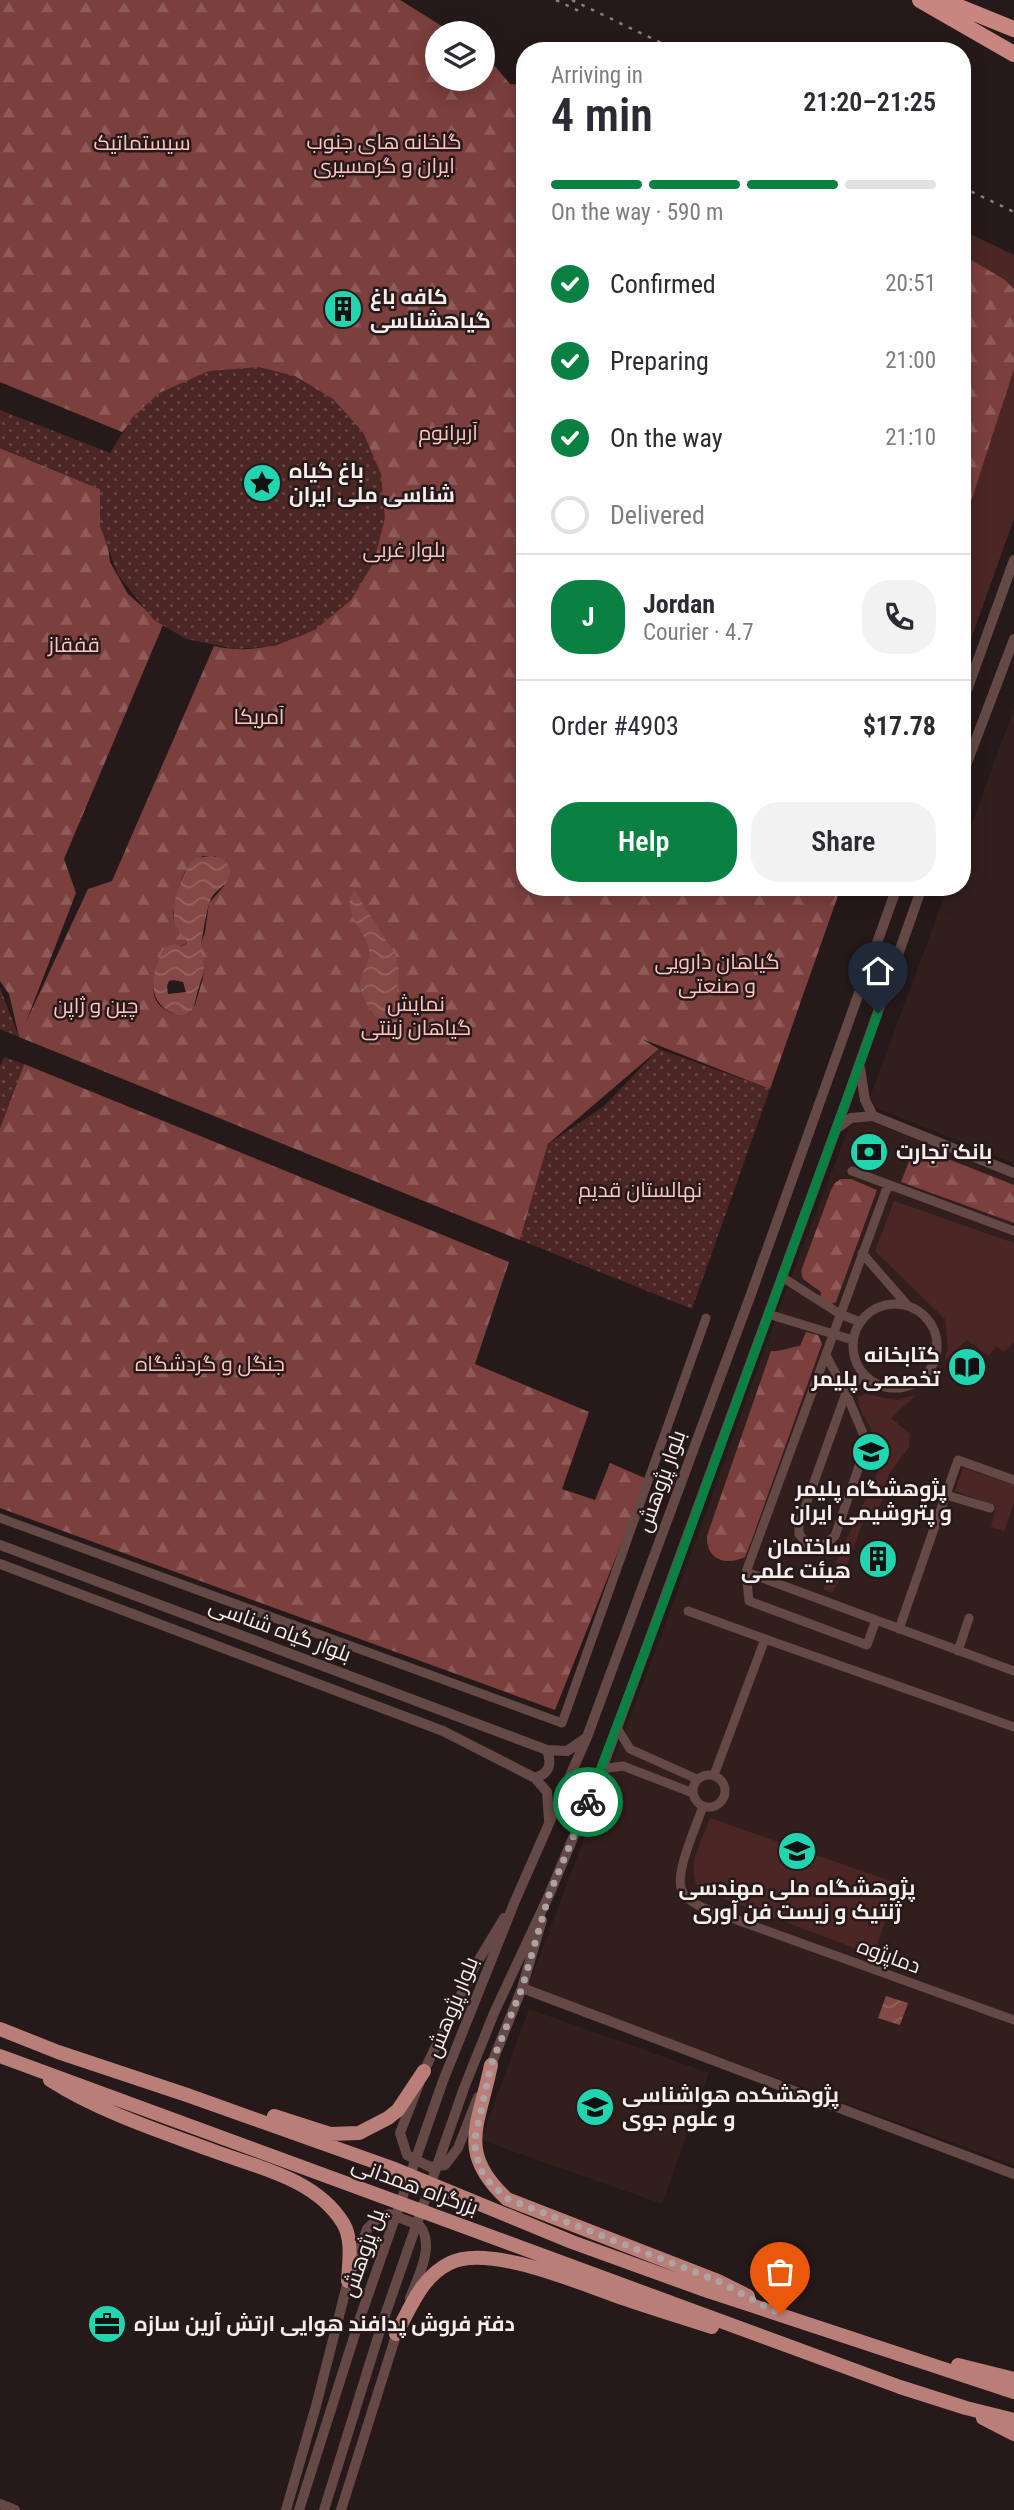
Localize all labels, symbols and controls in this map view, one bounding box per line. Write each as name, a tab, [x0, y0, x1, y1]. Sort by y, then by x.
map controls	[425, 21, 495, 91]
button: layers	[425, 21, 495, 91]
text: Arriving in	[551, 62, 643, 89]
text: 21:20–21:25	[803, 87, 936, 117]
text: 4 min	[551, 88, 653, 142]
park label: گلخانه های جنوب ایران و گرمسیری	[306, 130, 462, 179]
park label: سیستماتیک	[93, 131, 191, 155]
text: On the way · 590 m	[551, 199, 723, 226]
icon: check	[551, 265, 589, 303]
text: Confirmed	[610, 269, 716, 299]
text: 20:51	[885, 270, 936, 297]
place label: کافه باغ گیاهشناسی	[370, 285, 491, 333]
building icon: کافه باغ گیاهشناسی	[322, 288, 364, 330]
icon: check	[551, 342, 589, 380]
text: Preparing	[610, 346, 709, 376]
text: 21:00	[885, 347, 936, 374]
icon: check	[551, 419, 589, 457]
park label: آربرانوم	[418, 421, 478, 447]
text: On the way	[610, 423, 723, 453]
text: 21:10	[885, 424, 936, 451]
place label: باغ گیاه‌ شناسی ملی ایران	[289, 459, 455, 507]
place icon: باغ گیاه‌ شناسی ملی ایران	[241, 462, 283, 504]
text: Delivered	[610, 500, 705, 530]
park label: بلوار غربی	[362, 538, 446, 563]
button: phone	[862, 580, 936, 654]
text: Jordan	[643, 589, 715, 619]
text: J	[582, 602, 594, 632]
text: Courier · 4.7	[643, 619, 754, 646]
park label: قفقاز	[47, 633, 100, 657]
park label: آمریکا	[233, 705, 285, 729]
text: Order #4903	[551, 711, 679, 741]
text: $17.78	[863, 711, 936, 741]
button: Help	[551, 802, 737, 882]
button: Share	[751, 802, 936, 882]
pin	[848, 941, 908, 1013]
park label: گیاهان دارویی و صنعتی	[654, 950, 780, 999]
icon: home	[859, 952, 897, 990]
park label: نمایش گیاهان زینتی	[361, 992, 471, 1041]
park label: چین و ژاپن	[53, 994, 139, 1020]
bank icon: بانک تجارت	[848, 1131, 890, 1173]
place label: بانک تجارت	[896, 1140, 992, 1164]
park label: نهالستان قدیم	[578, 1178, 702, 1204]
place label: کتابخانه تخصصی پلیمر	[811, 1343, 941, 1394]
library icon: کتابخانه تخصصی پلیمر	[946, 1346, 988, 1388]
park label: جنگل و گردشگاه	[135, 1352, 285, 1377]
street label: بلوار پژوهش	[632, 1427, 692, 1536]
school or university icon: پژوهشگاه پلیمر و پتروشیمی ایران	[850, 1431, 892, 1473]
place label: پژوهشگاه پلیمر و پتروشیمی ایران	[790, 1477, 952, 1528]
place label: ساختمان هیئت علمی	[741, 1535, 851, 1583]
building icon: ساختمان هیئت علمی	[857, 1538, 899, 1580]
street label: بلوار گیاه شناسی	[205, 1593, 354, 1668]
courier	[553, 1767, 623, 1837]
icon: bike	[569, 1783, 607, 1821]
school or university icon: پژوهشگاه ملی مهندسی ژنتیک و زیست فن آوری	[776, 1830, 818, 1872]
place label: پژوهشگاه ملی مهندسی ژنتیک و زیست فن آوری	[679, 1876, 916, 1925]
street label: دماپژوه	[853, 1934, 924, 1980]
street label: بلوار پژوهش	[421, 1953, 485, 2062]
place label: پژوهشکده هواشناسی و علوم جوی	[622, 2083, 839, 2133]
school or university icon: پژوهشکده هواشناسی و علوم جوی	[574, 2086, 616, 2128]
street label: بزرگراه همدانی	[348, 2152, 481, 2221]
street label: پل پژوهش	[337, 2206, 391, 2301]
pin	[750, 2242, 810, 2314]
icon: bag	[761, 2253, 799, 2291]
office icon: دفتر فروش پدافند هوایی ارتش آرین سازه	[86, 2303, 128, 2345]
place label: دفتر فروش پدافند هوایی ارتش آرین سازه	[134, 2312, 515, 2339]

